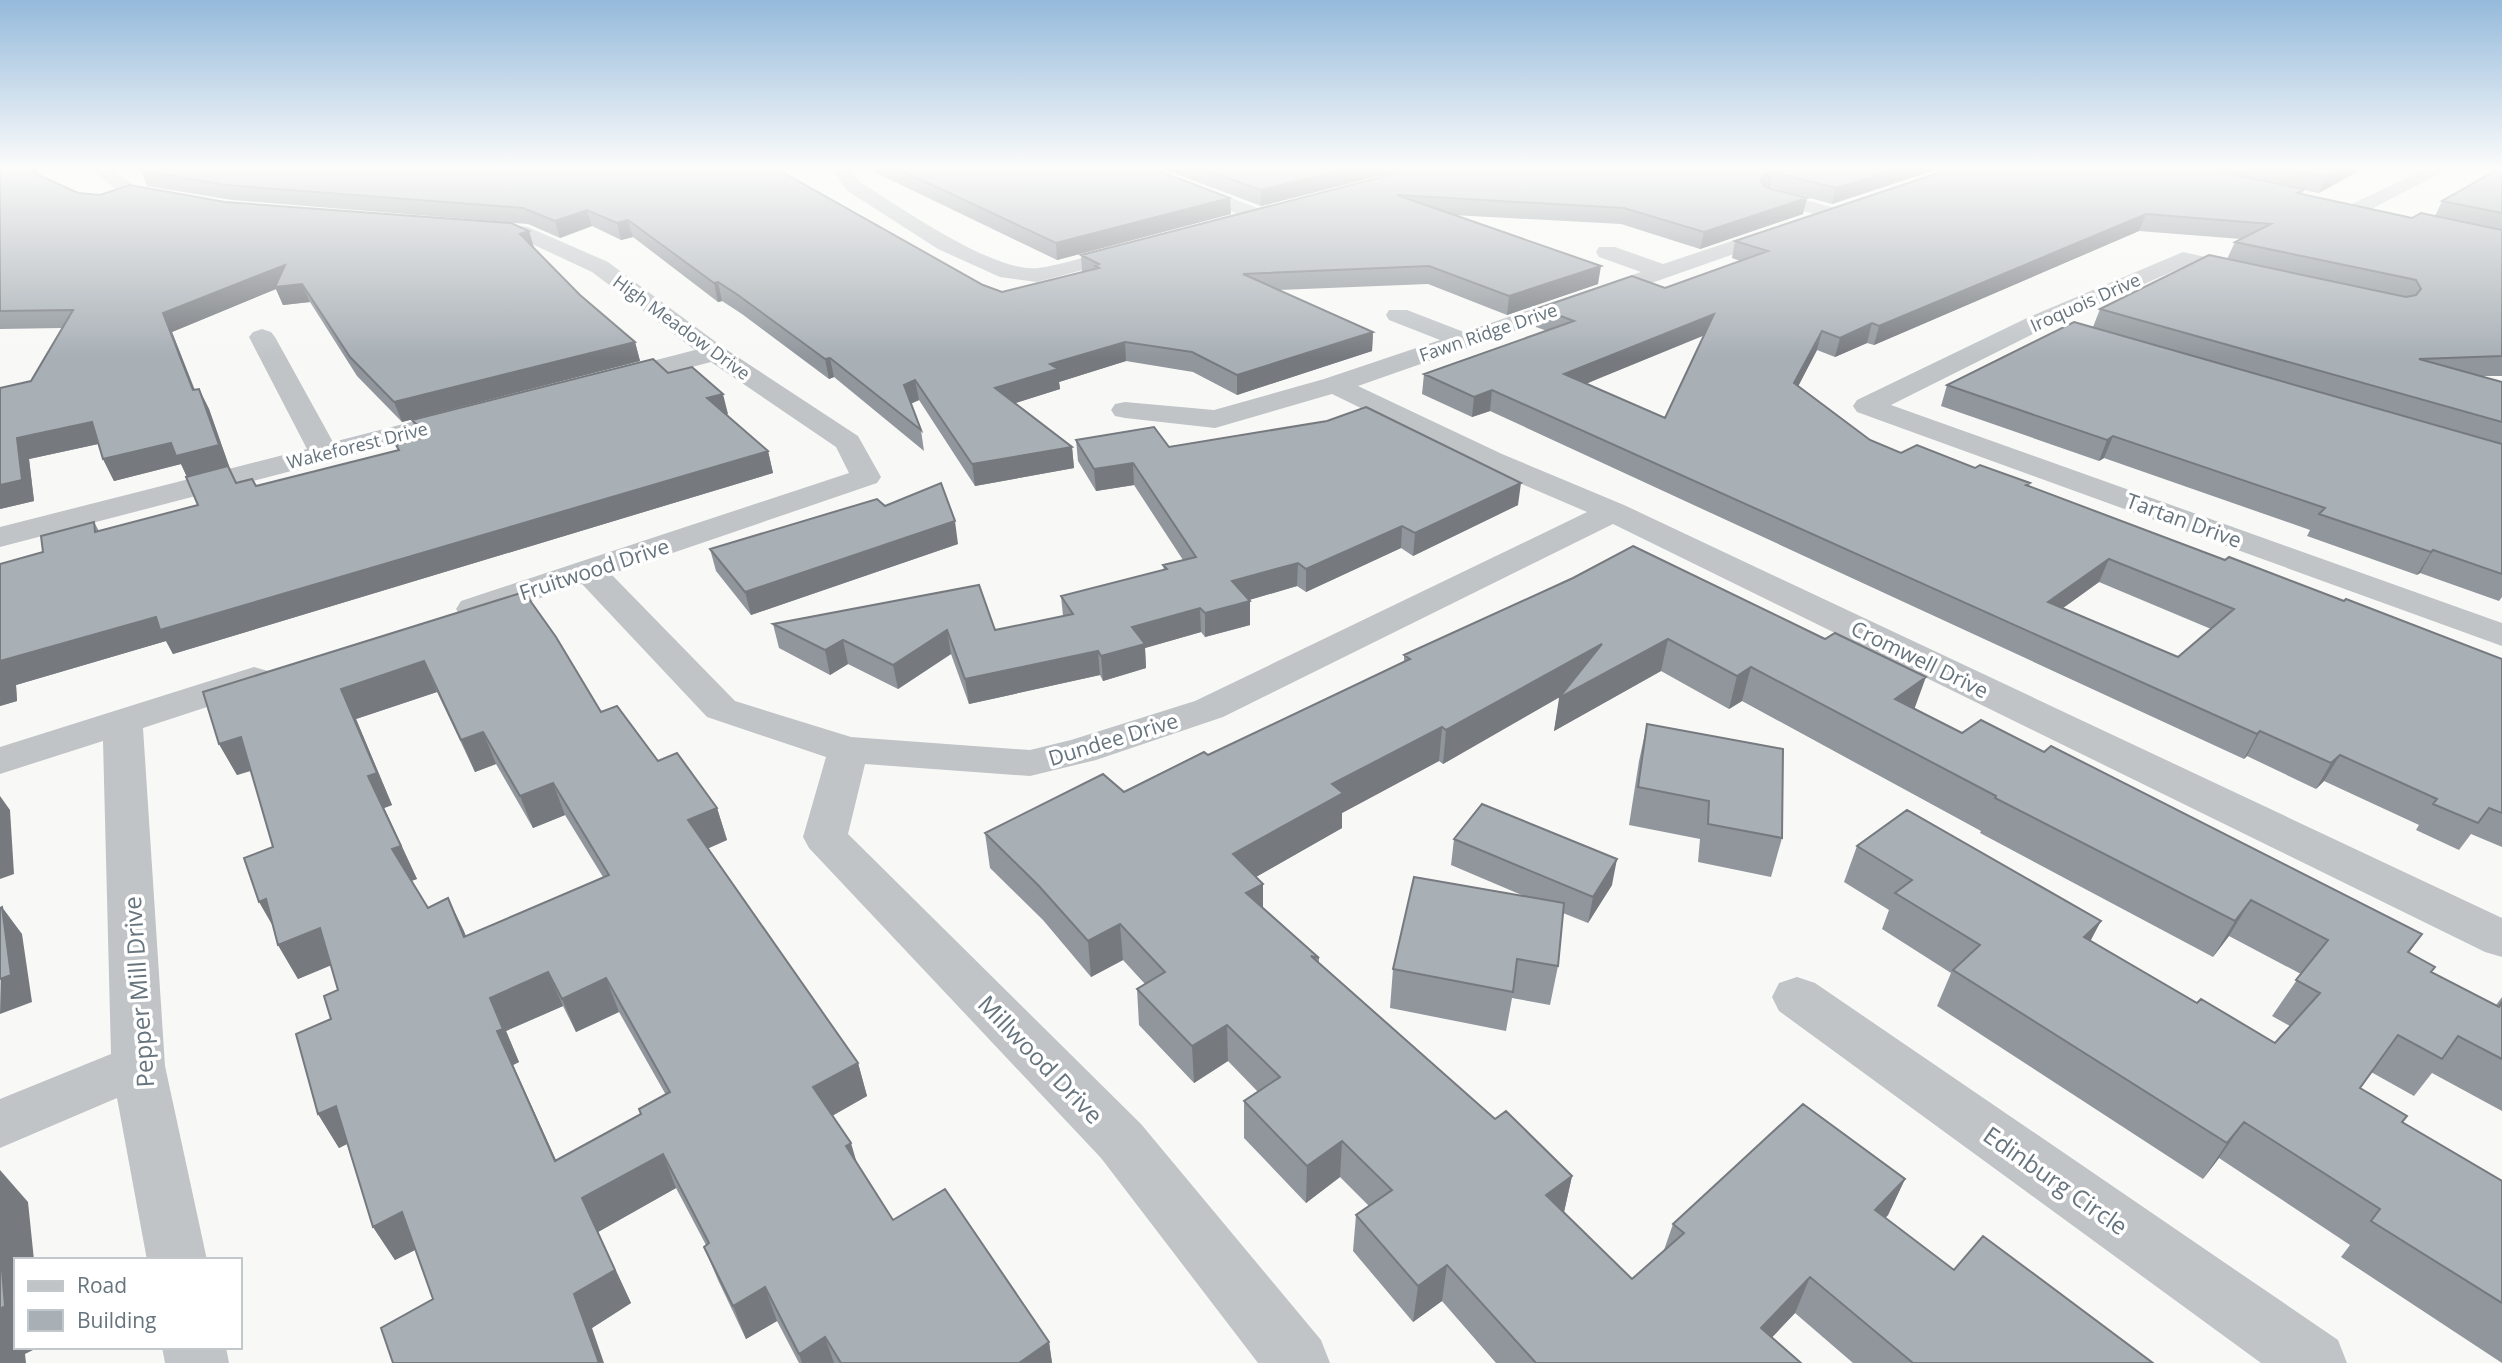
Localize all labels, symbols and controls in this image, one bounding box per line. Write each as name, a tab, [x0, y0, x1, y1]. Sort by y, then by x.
street label: Iroquois Drive	[2026, 267, 2144, 337]
street label: High Meadow Drive	[609, 269, 755, 385]
street label: Fawn Ridge Drive	[1416, 297, 1560, 367]
street label: Wakeforest Drive	[284, 416, 430, 474]
street label: Tartan Drive	[2122, 486, 2246, 554]
street label: Fruitwood Drive	[515, 532, 673, 606]
street label: Cromwell Drive	[1847, 614, 1993, 704]
street label: Dundee Drive	[1045, 706, 1181, 772]
street label: Pepper Mill Drive	[115, 895, 161, 1089]
street label: Millwood Drive	[971, 988, 1111, 1130]
street label: Edinburg Circle	[1977, 1118, 2135, 1242]
legend	[14, 1258, 242, 1349]
text: Road	[77, 1271, 127, 1299]
text: Building	[77, 1306, 156, 1334]

